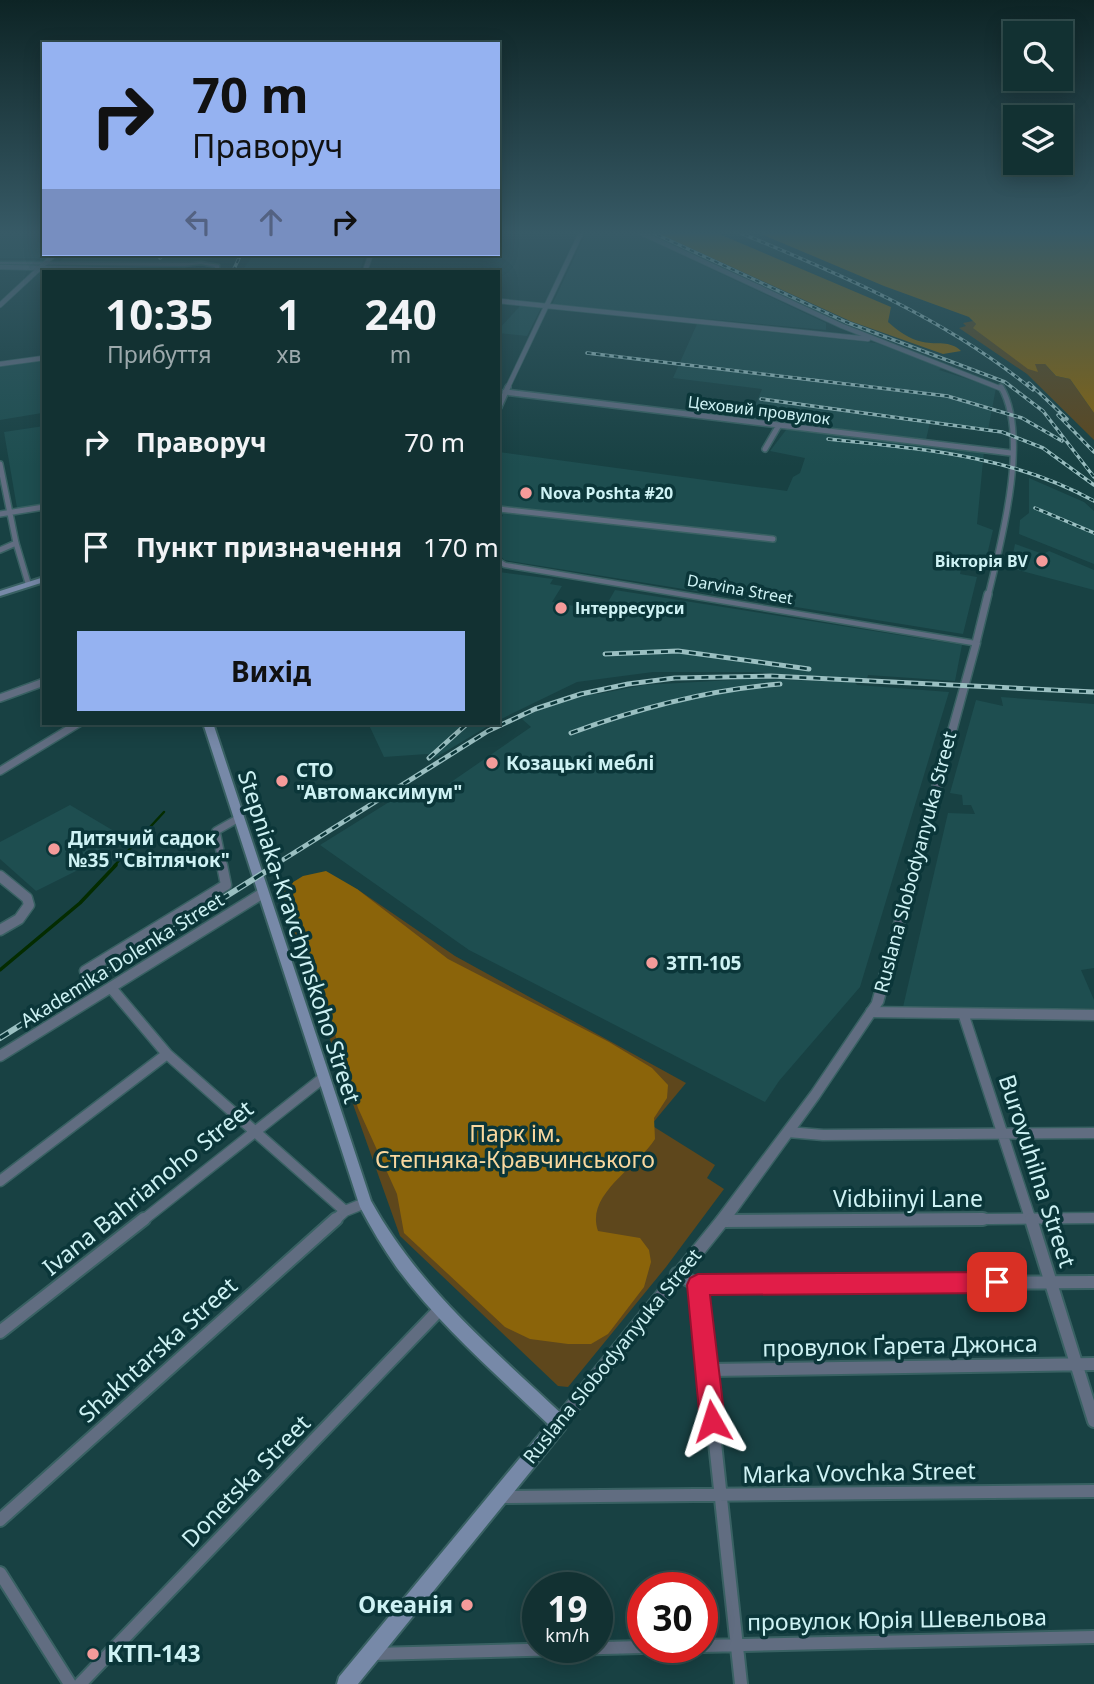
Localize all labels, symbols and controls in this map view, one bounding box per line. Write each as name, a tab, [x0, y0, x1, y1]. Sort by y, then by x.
map controls	[1003, 21, 1073, 175]
button: search	[1003, 21, 1073, 91]
text: 70 m	[192, 61, 309, 127]
icon: right	[77, 70, 168, 161]
button: layers	[1003, 105, 1073, 175]
text: Праворуч	[192, 124, 343, 167]
icon: left	[179, 203, 217, 241]
icon: ahead	[252, 203, 290, 241]
icon: right	[325, 203, 363, 241]
text: 10:35	[105, 285, 213, 342]
text: 1	[277, 285, 301, 342]
text: 240	[365, 285, 437, 342]
text: Прибуття	[107, 338, 212, 370]
text: хв	[277, 338, 301, 370]
text: m	[390, 338, 411, 370]
street label: Цеховий провулок	[687, 390, 832, 430]
icon: right	[77, 423, 115, 461]
text: Праворуч	[136, 424, 267, 460]
text: 70 m	[404, 424, 465, 460]
place label: Nova Poshta #20	[540, 482, 673, 504]
marker: Nova Poshta #20	[518, 485, 534, 501]
icon: arrive	[77, 528, 115, 566]
text: Пункт призначення	[136, 529, 402, 565]
text: 170 m	[423, 529, 499, 565]
place label: Вікторія BV	[935, 550, 1029, 572]
marker: Вікторія BV	[1034, 553, 1050, 569]
street label: Darvina Street	[685, 569, 795, 609]
place label: Інтерресурси	[575, 597, 684, 619]
marker: Інтерресурси	[553, 600, 569, 616]
button: Вихід	[77, 631, 465, 711]
street label: Ruslana Slobodyanyuka Street	[868, 728, 962, 996]
place label: Козацькі меблі	[506, 750, 654, 776]
marker: Козацькі меблі	[484, 755, 500, 771]
place label: СТО "Автомаксимум"	[296, 757, 462, 805]
street label: Stepniaka-Kravchynskoho Street	[231, 766, 369, 1107]
marker: СТО "Автомаксимум"	[274, 773, 290, 789]
place label: Дитячий садок №35 "Світлячок"	[68, 825, 230, 873]
marker: Дитячий садок №35 "Світлячок"	[46, 841, 62, 857]
street label: Akademika Dolenka Street	[15, 887, 229, 1033]
place label: ЗТП-105	[666, 950, 741, 976]
marker: ЗТП-105	[644, 955, 660, 971]
street label: Burovuhilna Street	[992, 1070, 1084, 1271]
street label: Ivana Bahrianoho Street	[35, 1092, 259, 1282]
park label: Парк ім. Степняка-Кравчинського	[375, 1117, 655, 1175]
street label: Vidbiinyi Lane	[833, 1182, 983, 1214]
street label: Ruslana Slobodyanyuka Street	[517, 1243, 707, 1469]
pin	[967, 1252, 1027, 1312]
icon: arrive	[978, 1263, 1016, 1301]
street label: Shakhtarska Street	[71, 1269, 244, 1429]
street label: провулок Ґарета Джонса	[762, 1327, 1038, 1363]
position arrow	[675, 1384, 749, 1458]
street label: Donetska Street	[174, 1407, 317, 1553]
street label: Marka Vovchka Street	[742, 1454, 976, 1490]
speed limit sign: 30	[627, 1572, 718, 1663]
text: 19	[547, 1585, 588, 1632]
place label: Океанія	[358, 1588, 453, 1620]
marker: Океанія	[459, 1597, 475, 1613]
street label: провулок Юрія Шевельова	[747, 1600, 1047, 1638]
text: km/h	[545, 1623, 590, 1647]
place label: КТП-143	[107, 1637, 201, 1669]
marker: КТП-143	[85, 1646, 101, 1662]

